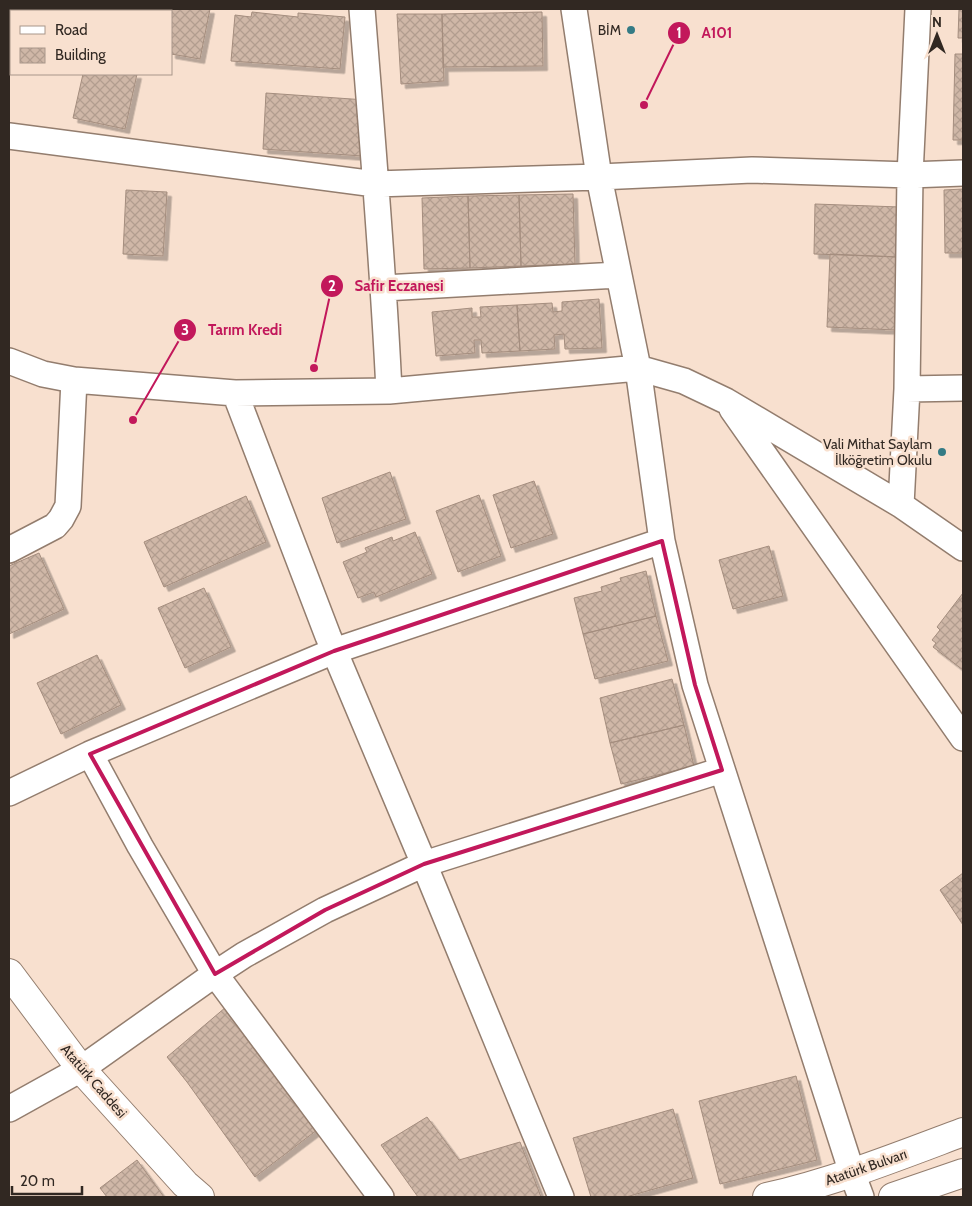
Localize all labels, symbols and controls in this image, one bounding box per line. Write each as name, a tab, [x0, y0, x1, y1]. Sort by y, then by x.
legend	[10, 10, 172, 75]
north arrow	[912, 10, 962, 60]
text: N	[932, 13, 942, 31]
callout: A101	[666, 18, 742, 48]
text: Road	[55, 21, 88, 39]
place label: BİM	[598, 21, 621, 39]
marker: BİM	[625, 24, 637, 36]
text: 1	[676, 24, 682, 42]
text: A101	[702, 24, 732, 42]
text: Building	[55, 46, 106, 64]
callout: Safir Eczanesi	[320, 271, 454, 301]
text: 2	[328, 277, 336, 295]
text: Safir Eczanesi	[355, 277, 443, 295]
callout: Tarım Kredi	[173, 315, 292, 345]
text: 3	[181, 321, 189, 339]
text: Tarım Kredi	[208, 321, 282, 339]
place label: Vali Mithat Saylam İlköğretim Okulu	[823, 435, 932, 469]
marker: Vali Mithat Saylam İlköğretim Okulu	[936, 446, 948, 458]
street label: Atatürk Caddesi	[57, 1040, 131, 1122]
street label: Atatürk Bulvarı	[823, 1145, 909, 1189]
scale bar	[12, 1164, 82, 1196]
text: 20 m	[20, 1172, 55, 1190]

